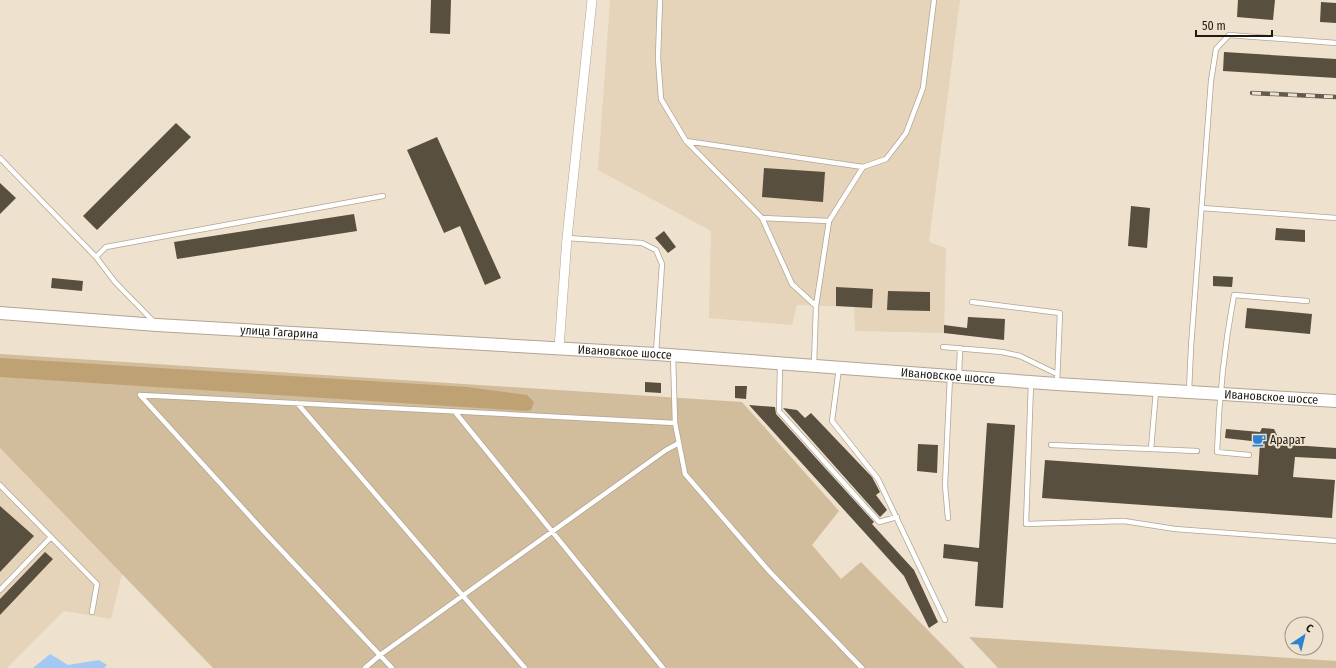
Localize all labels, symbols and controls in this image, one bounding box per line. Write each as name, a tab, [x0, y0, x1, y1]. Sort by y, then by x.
scale bar	[1196, 12, 1272, 38]
text: 50 m	[1202, 19, 1226, 33]
street label: улица Гагарина	[240, 323, 319, 341]
street label: Ивановское шоссе	[577, 342, 672, 362]
street label: Ивановское шоссе	[900, 365, 995, 386]
street label: Ивановское шоссе	[1224, 387, 1319, 407]
cafe icon: Арарат	[1251, 432, 1267, 448]
place label: Арарат	[1270, 433, 1305, 447]
north arrow	[1284, 616, 1324, 656]
text: С	[1303, 621, 1316, 635]

